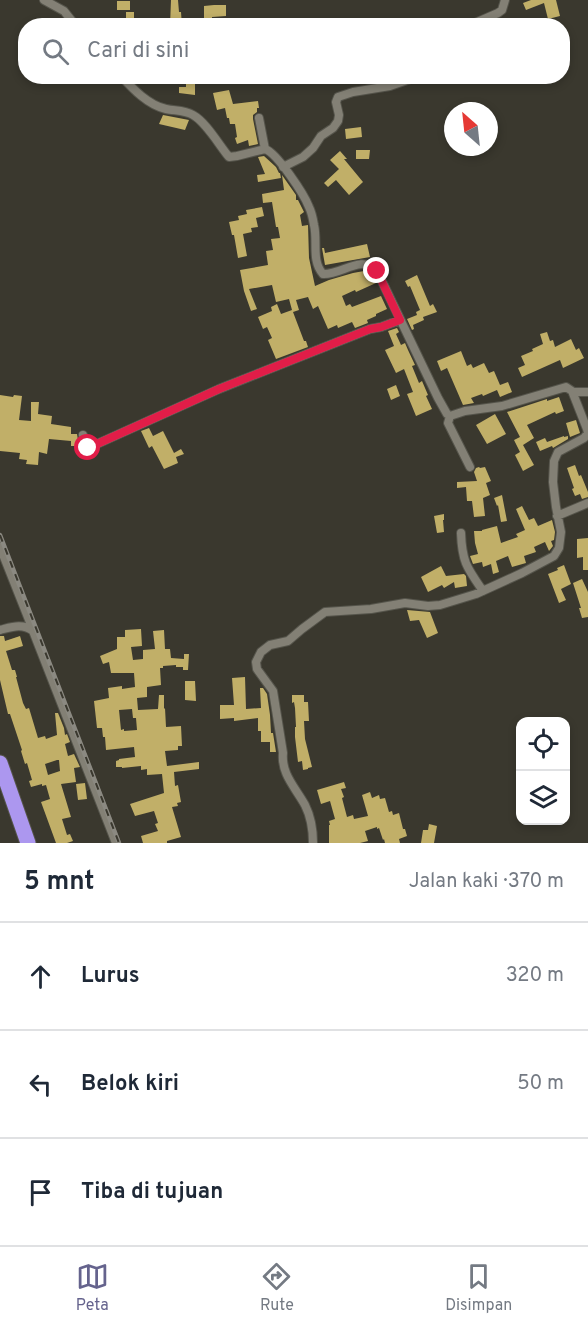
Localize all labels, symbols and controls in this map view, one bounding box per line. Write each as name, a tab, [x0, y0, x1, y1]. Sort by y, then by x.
search box	[18, 18, 570, 84]
icon: search	[39, 35, 72, 68]
text: Cari di sini	[87, 38, 189, 65]
north arrow	[444, 102, 498, 156]
route end	[363, 257, 389, 283]
route start	[74, 434, 100, 460]
map controls	[516, 717, 570, 825]
button: locate	[516, 717, 570, 771]
button: layers	[516, 771, 570, 825]
text: 5 mnt	[24, 866, 95, 899]
text: Jalan kaki · 370 m	[409, 869, 564, 895]
icon: ahead	[24, 960, 57, 993]
text: Lurus	[81, 963, 140, 990]
text: 320 m	[506, 963, 564, 989]
icon: left	[24, 1068, 57, 1101]
text: Belok kiri	[81, 1071, 179, 1098]
text: 50 m	[517, 1071, 564, 1097]
icon: arrive	[24, 1176, 57, 1209]
text: Tiba di tujuan	[81, 1179, 223, 1206]
tab: Peta	[76, 1260, 109, 1316]
tab: Rute	[260, 1260, 294, 1316]
tab: Disimpan	[445, 1260, 512, 1316]

